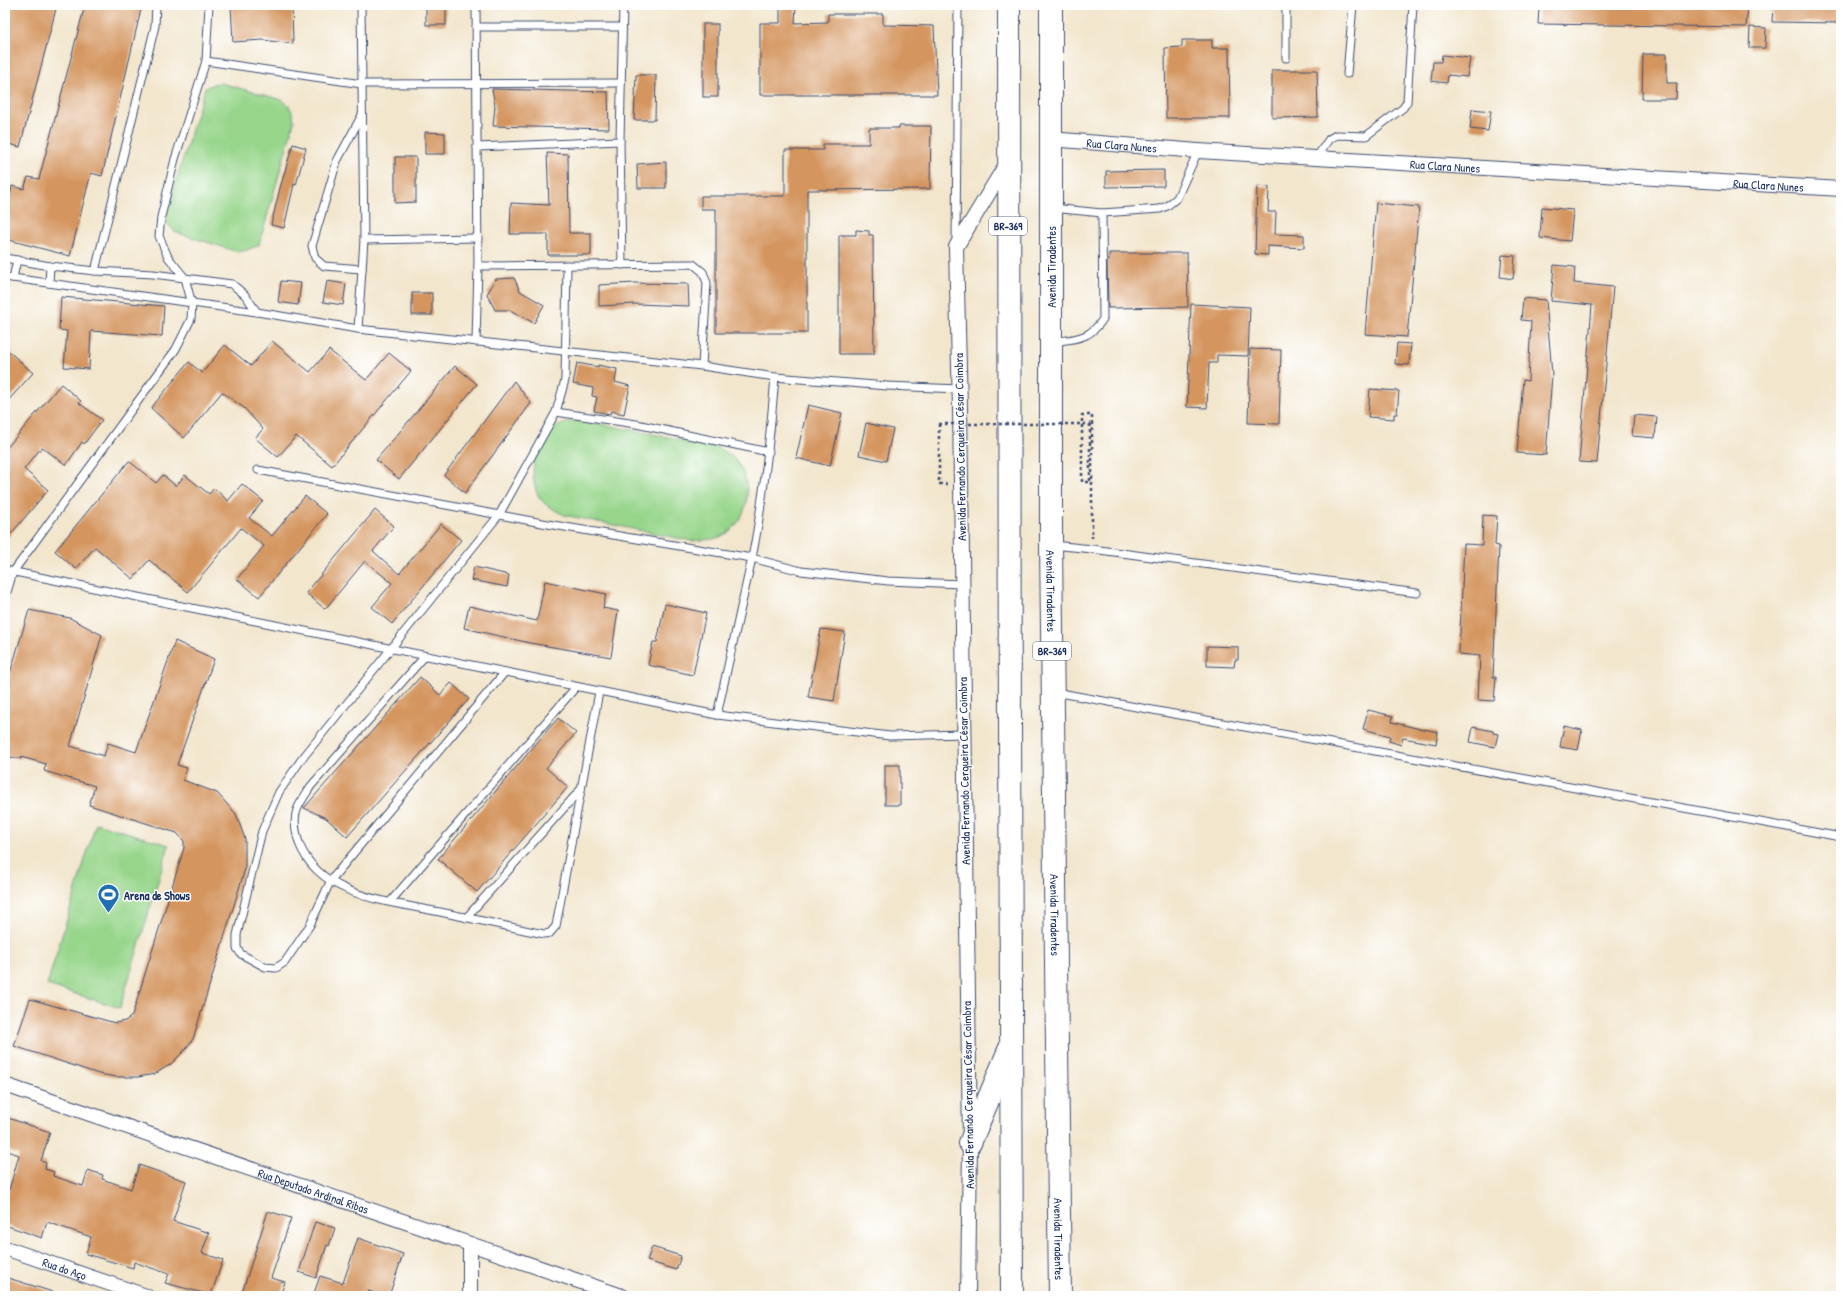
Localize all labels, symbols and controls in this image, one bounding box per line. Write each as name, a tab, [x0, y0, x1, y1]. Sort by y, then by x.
street label: Rua Clara Nunes	[1086, 134, 1158, 156]
street label: Rua Clara Nunes	[1409, 155, 1481, 176]
street label: Rua Clara Nunes	[1733, 174, 1805, 195]
road number: BR-369	[989, 217, 1027, 235]
street label: Avenida Tiradentes	[1043, 226, 1060, 308]
street label: Avenida Fernando Cerqueira César Coimbra	[950, 353, 970, 541]
street label: Avenida Tiradentes	[1043, 550, 1061, 632]
road number: BR-369	[1033, 642, 1071, 660]
street label: Avenida Fernando Cerqueira César Coimbra	[954, 677, 974, 865]
street label: Avenida Tiradentes	[1046, 874, 1064, 956]
sports icon: Arena de Shows	[95, 882, 121, 915]
place label: Arena de Shows	[124, 887, 190, 904]
street label: Avenida Fernando Cerqueira César Coimbra	[958, 1001, 978, 1189]
street label: Rua Deputado Ardinal Ribas	[256, 1164, 371, 1217]
street label: Avenida Tiradentes	[1050, 1198, 1068, 1280]
street label: Rua do Aço	[40, 1253, 89, 1284]

